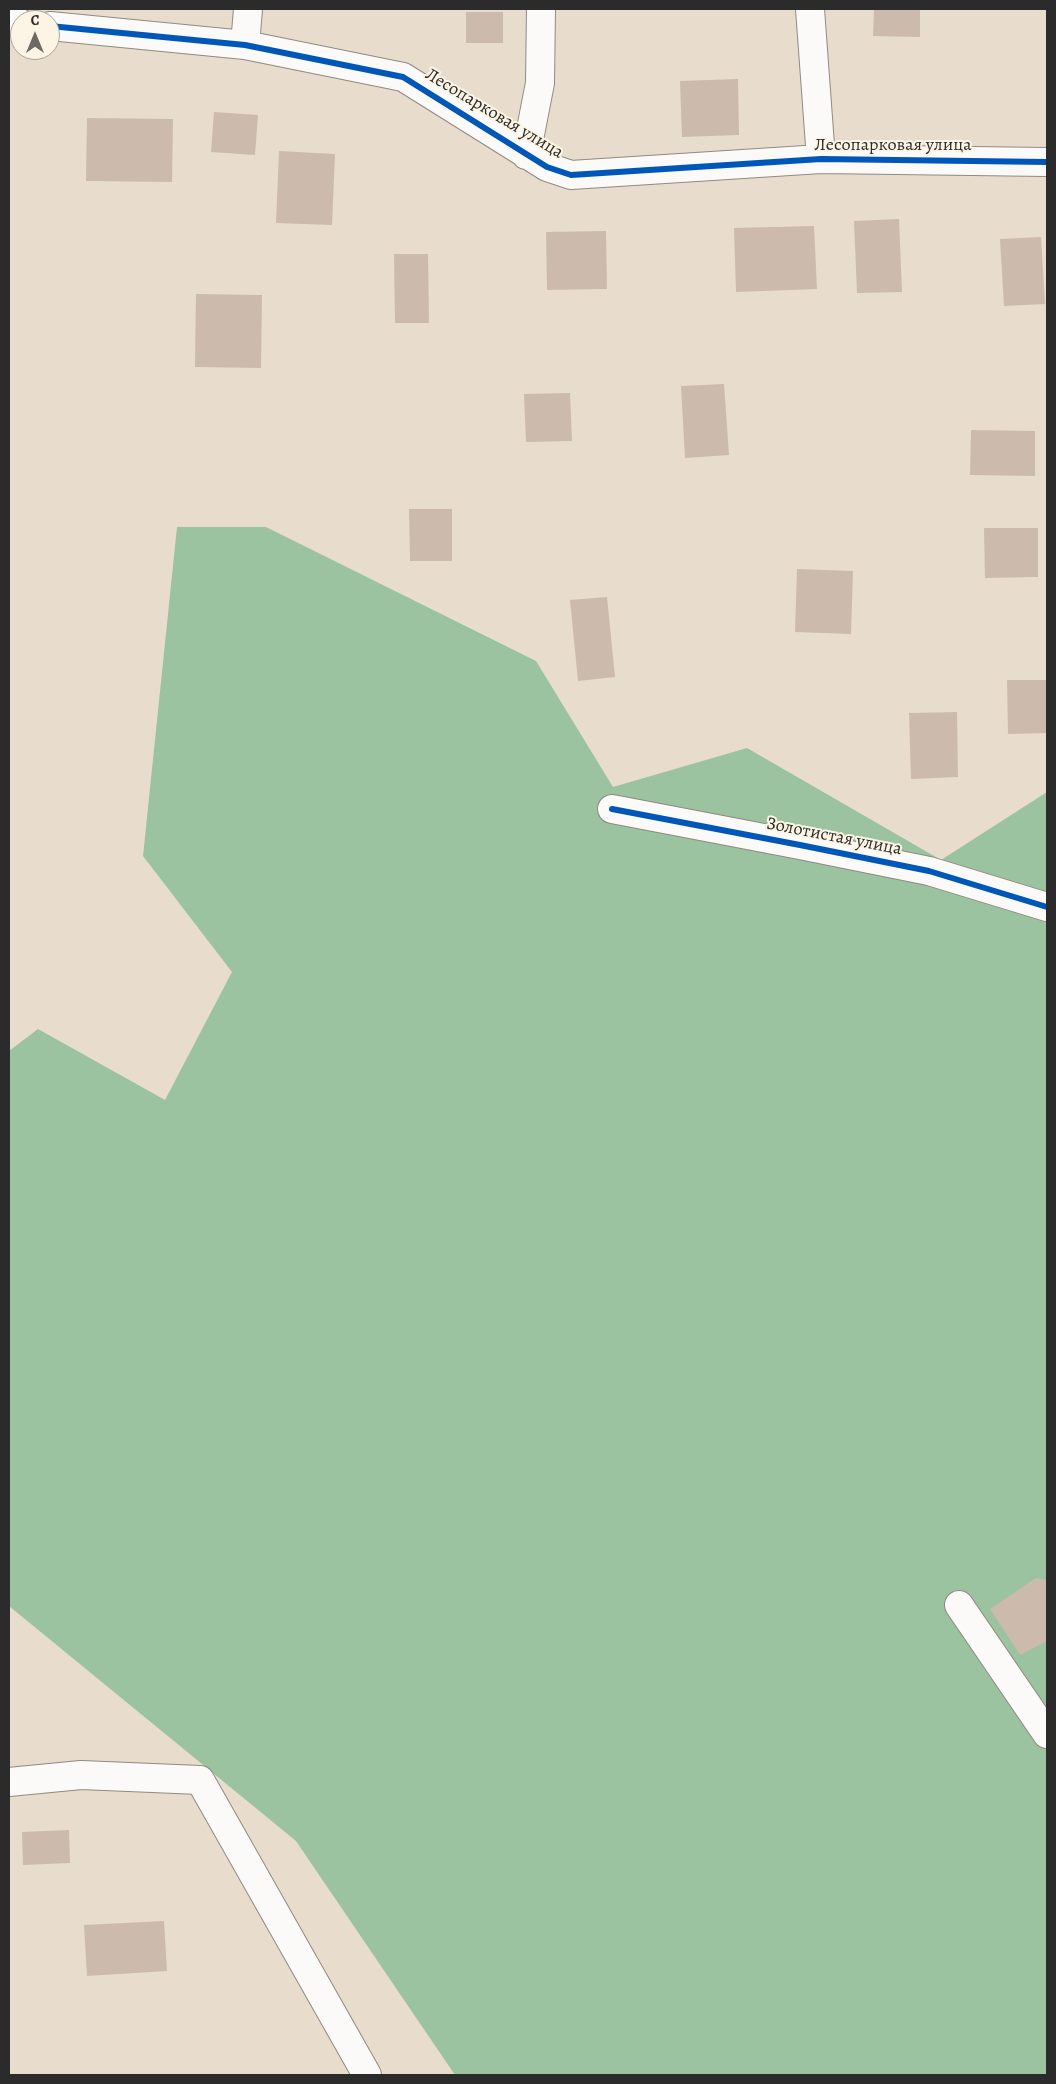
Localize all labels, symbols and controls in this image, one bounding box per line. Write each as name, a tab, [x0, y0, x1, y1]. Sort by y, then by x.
north arrow	[10, 10, 60, 60]
text: С	[31, 11, 39, 30]
street label: Лесопарковая улица	[421, 64, 567, 164]
street label: Лесопарковая улица	[814, 135, 972, 157]
street label: Золотистая улица	[765, 813, 903, 861]

